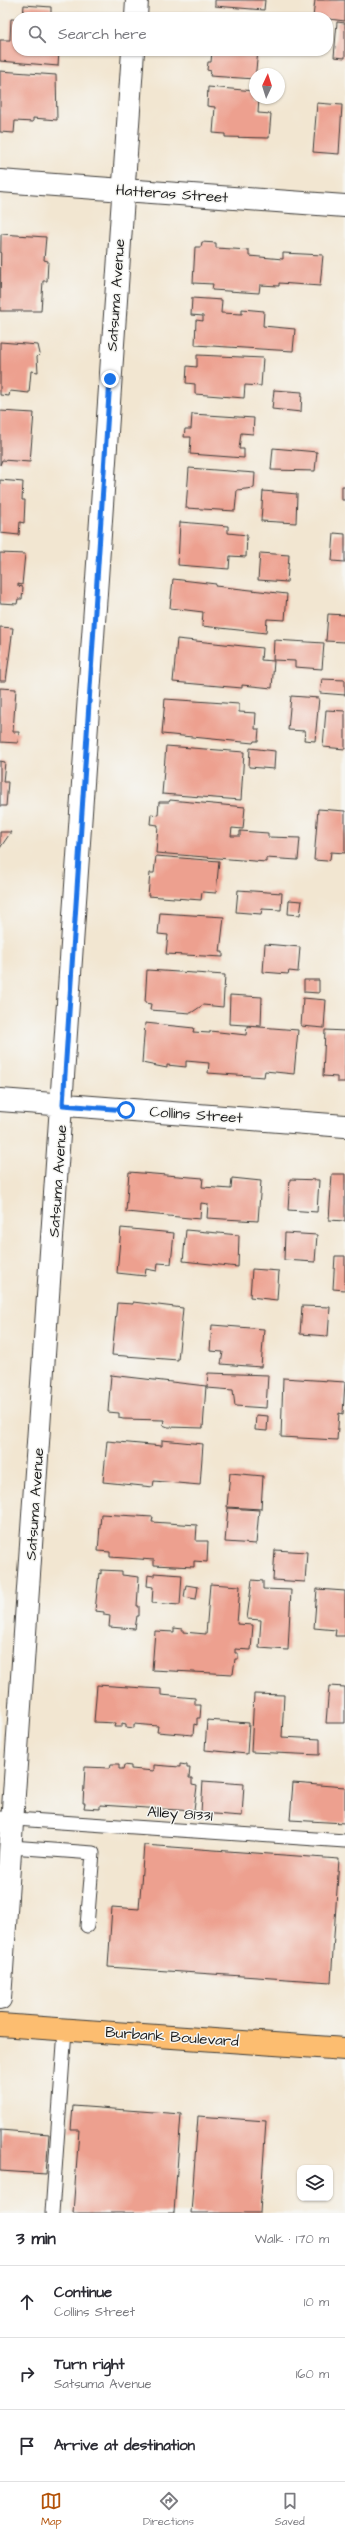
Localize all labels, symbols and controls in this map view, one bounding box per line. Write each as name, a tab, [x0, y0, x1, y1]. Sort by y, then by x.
search box	[12, 12, 333, 56]
icon: search	[26, 23, 48, 45]
text: Search here	[58, 24, 147, 45]
north arrow	[249, 68, 285, 104]
street label: Hatteras Street	[115, 180, 229, 208]
street label: Satsuma Avenue	[102, 238, 130, 352]
route end	[101, 370, 119, 388]
route start	[117, 1101, 135, 1119]
street label: Collins Street	[149, 1101, 243, 1129]
street label: Satsuma Avenue	[44, 1124, 72, 1238]
street label: Satsuma Avenue	[21, 1447, 49, 1561]
street label: Alley 81331	[147, 1801, 213, 1828]
street label: Burbank Boulevard	[104, 2022, 240, 2052]
map controls	[297, 2165, 333, 2201]
button: layers	[297, 2165, 333, 2201]
text: 3 min	[16, 2227, 56, 2251]
text: Walk · 170 m	[255, 2230, 329, 2248]
text: Continue	[54, 2282, 112, 2303]
icon: ahead	[16, 2291, 38, 2313]
text: 10 m	[304, 2293, 329, 2311]
text: Collins Street	[54, 2303, 135, 2321]
text: Turn right	[54, 2354, 125, 2375]
icon: right	[16, 2363, 38, 2385]
text: 160 m	[296, 2365, 329, 2383]
text: Satsuma Avenue	[54, 2375, 152, 2393]
icon: arrive	[16, 2435, 38, 2457]
text: Arrive at destination	[54, 2435, 195, 2456]
tab: Map	[40, 2490, 62, 2529]
tab: Directions	[143, 2490, 194, 2529]
tab: Saved	[275, 2490, 305, 2529]

